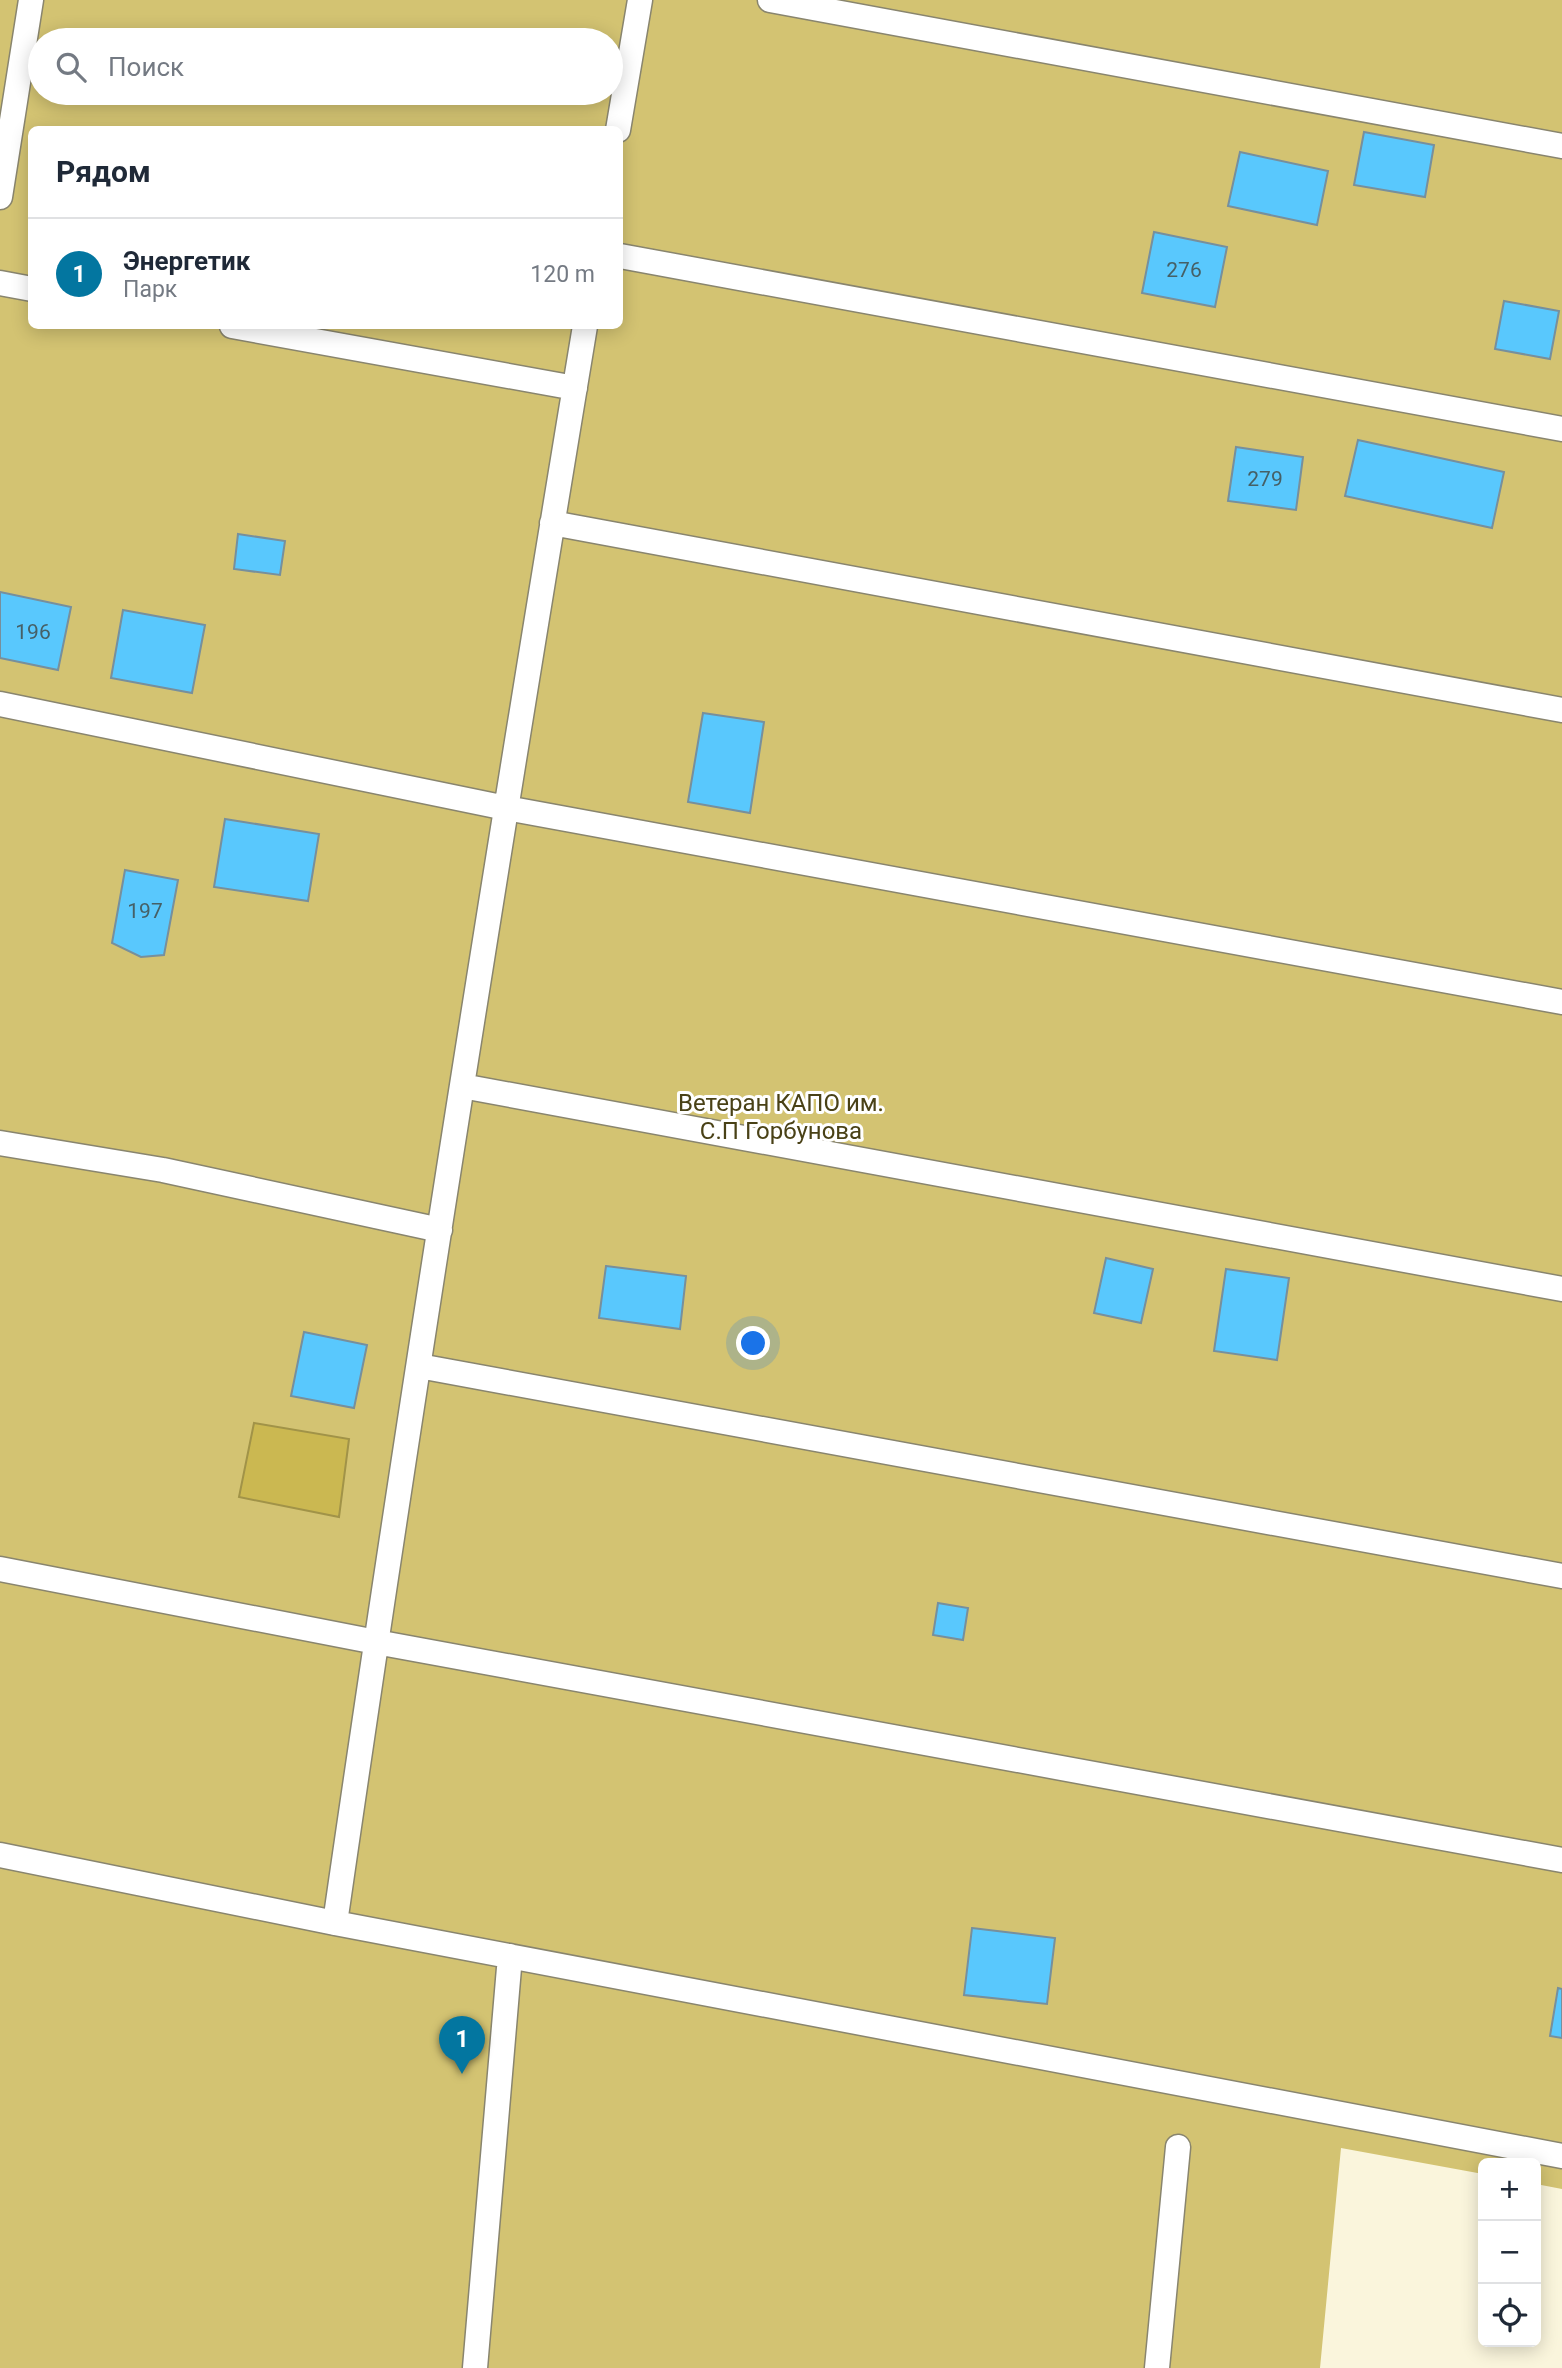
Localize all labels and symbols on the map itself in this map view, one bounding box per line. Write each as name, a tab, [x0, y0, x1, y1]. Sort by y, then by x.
house number: 276	[1166, 258, 1202, 282]
house number: 279	[1247, 467, 1283, 491]
house number: 196	[15, 620, 51, 644]
house number: 197	[127, 899, 163, 923]
park label: Ветеран КАПО им. С.П Горбунова	[678, 1089, 884, 1145]
your location	[736, 1326, 770, 1360]
pin: 1	[439, 2016, 485, 2074]

